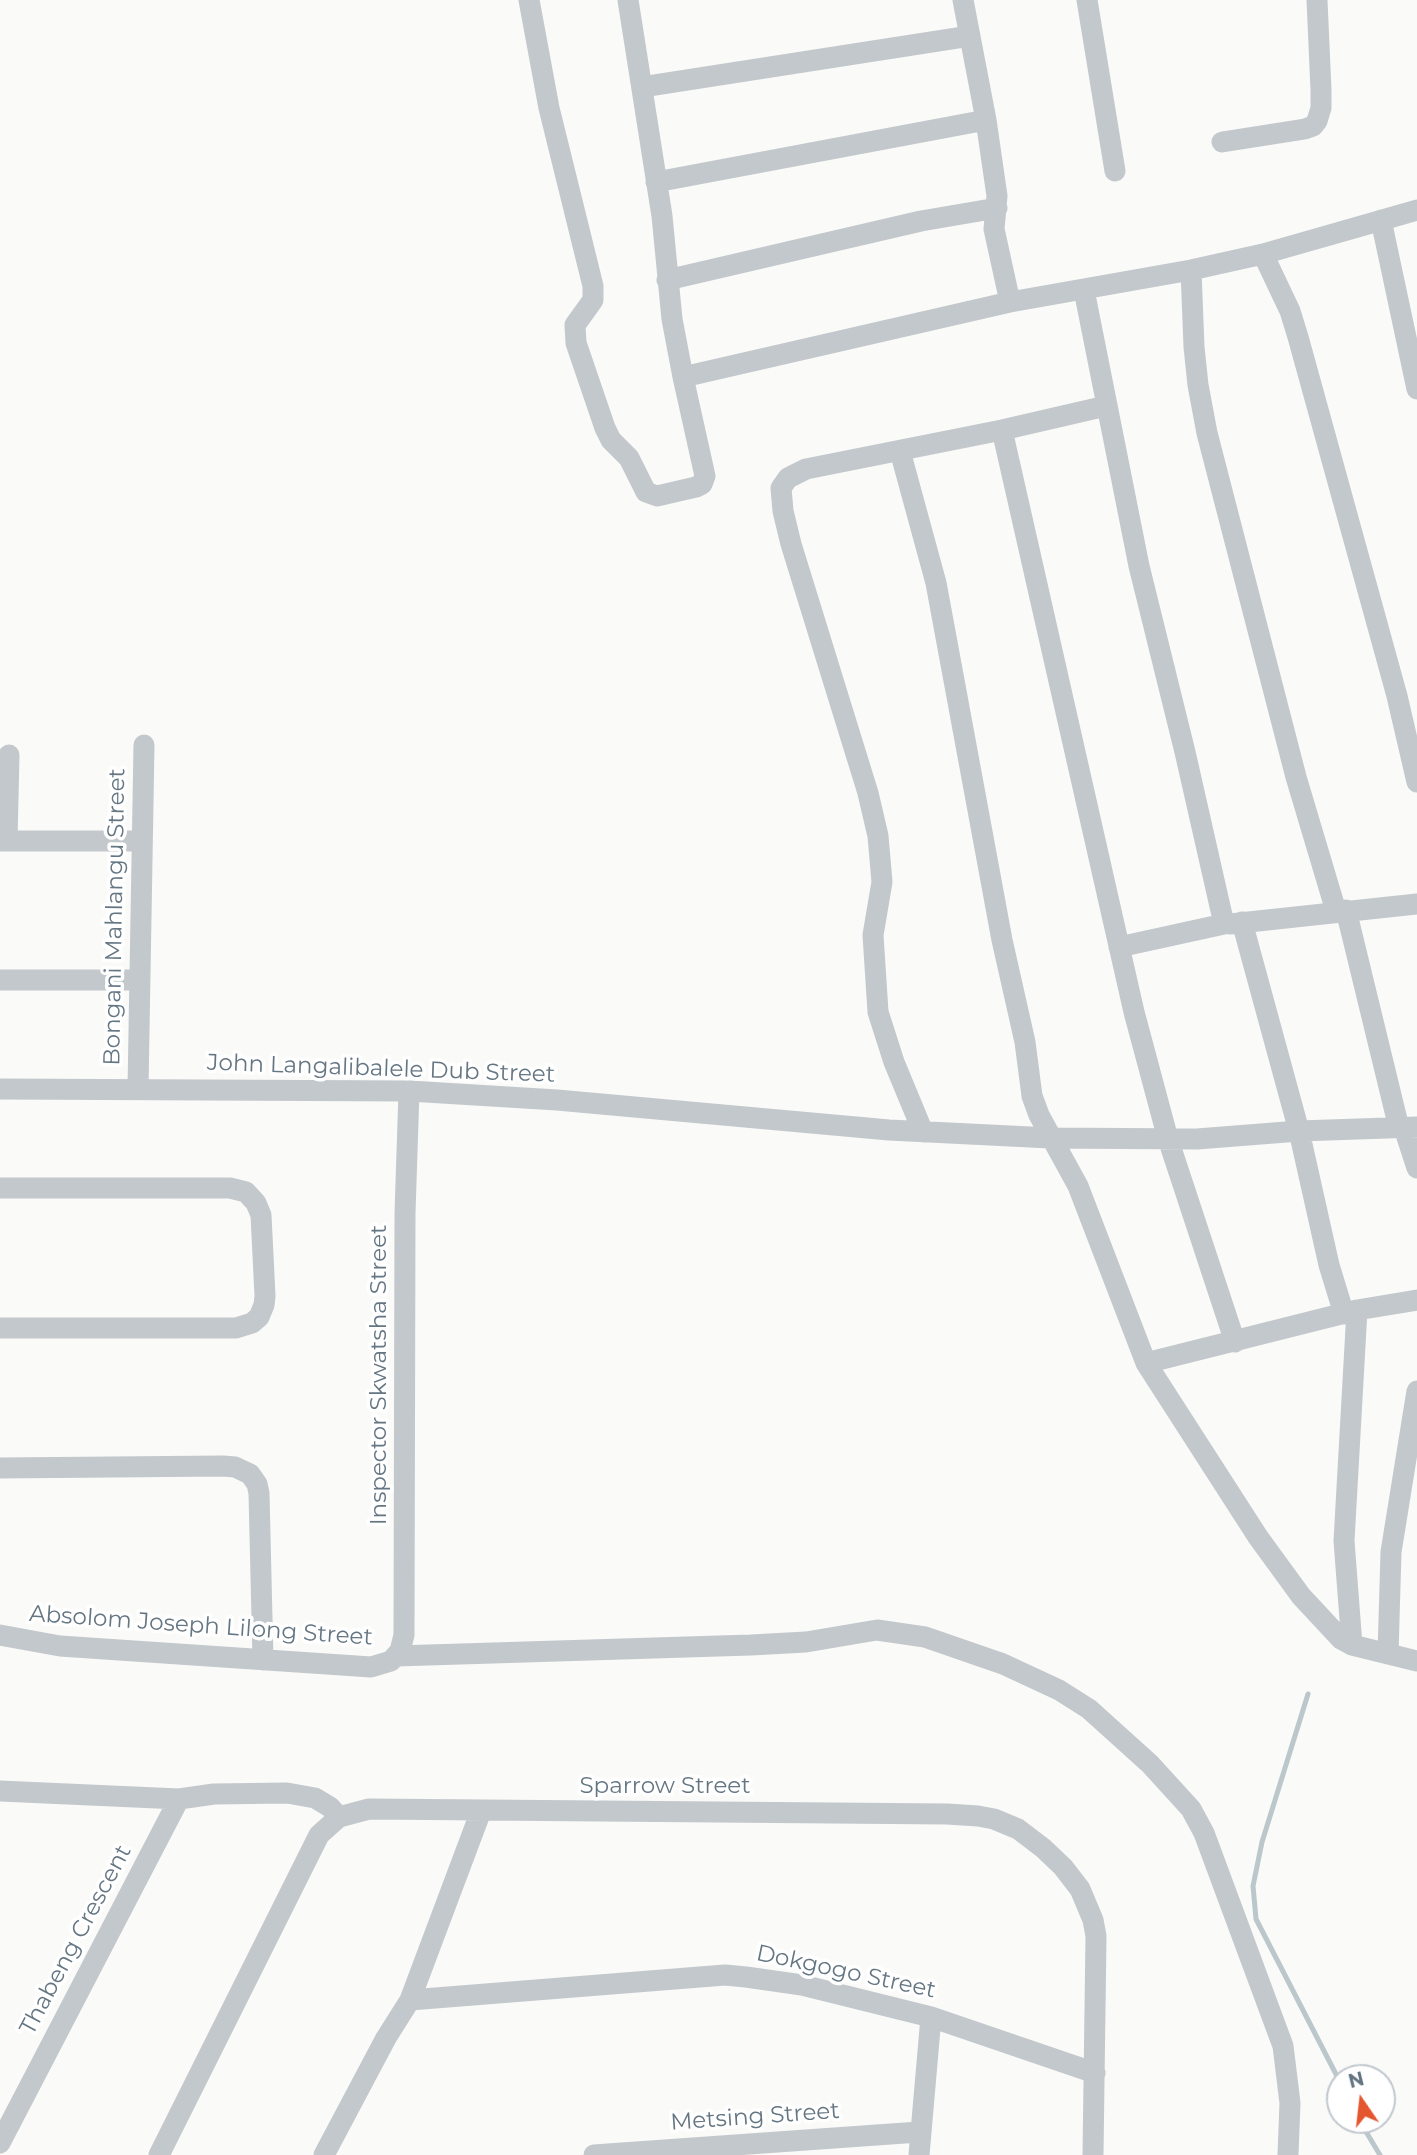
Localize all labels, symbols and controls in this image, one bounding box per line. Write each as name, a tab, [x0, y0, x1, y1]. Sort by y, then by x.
street label: Bongani Mahlangu Street	[99, 768, 131, 1066]
street label: John Langalibalele Dub Street	[206, 1049, 556, 1089]
street label: Inspector Skwatsha Street	[365, 1225, 393, 1525]
street label: Absolom Joseph Lilong Street	[28, 1600, 374, 1652]
street label: Sparrow Street	[579, 1772, 751, 1800]
street label: Thabeng Crescent	[14, 1840, 138, 2040]
street label: Dokgogo Street	[754, 1940, 938, 2004]
north arrow	[1326, 2064, 1396, 2134]
text: N	[1346, 2067, 1367, 2093]
street label: Metsing Street	[670, 2097, 840, 2137]

